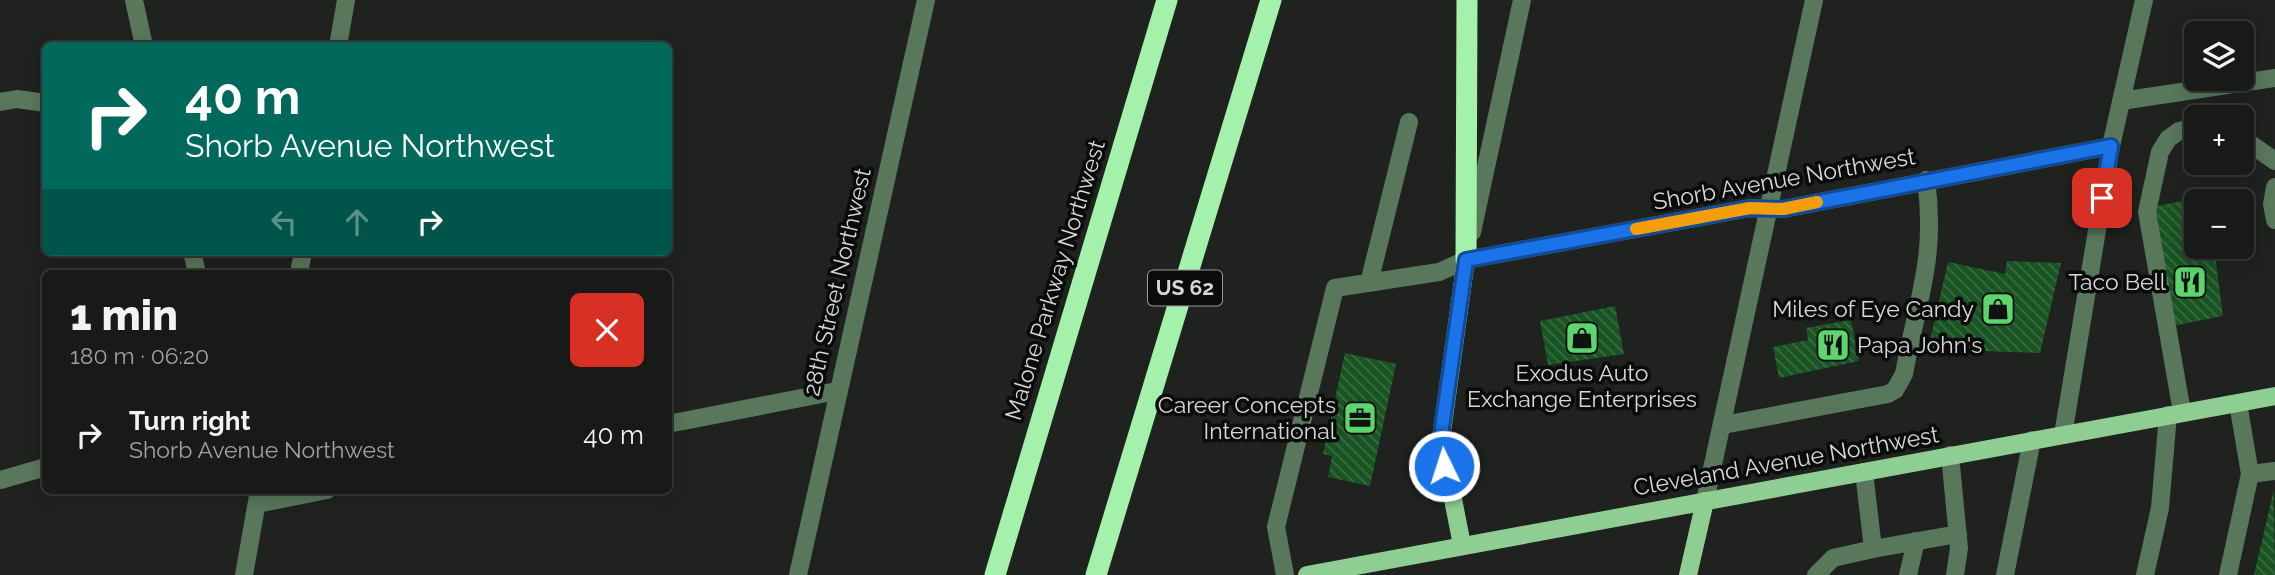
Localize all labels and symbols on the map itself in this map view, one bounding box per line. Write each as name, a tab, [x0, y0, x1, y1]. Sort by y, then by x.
street label: Malone Parkway Northwest	[999, 136, 1110, 423]
street label: Shorb Avenue Northwest	[1651, 142, 1917, 215]
street label: 28th Street Northwest	[797, 165, 876, 398]
pin	[2072, 168, 2132, 228]
restaurant icon: Taco Bell	[2171, 263, 2209, 301]
place label: Taco Bell	[2068, 268, 2167, 295]
road number: US 62	[1148, 270, 1222, 306]
shop icon: Miles of Eye Candy	[1979, 290, 2017, 328]
place label: Miles of Eye Candy	[1772, 295, 1974, 322]
shop icon: Exodus Auto Exchange Enterprises	[1563, 319, 1601, 357]
restaurant icon: Papa John's	[1814, 326, 1852, 364]
place label: Papa John's	[1857, 331, 1982, 358]
place label: Exodus Auto Exchange Enterprises	[1467, 359, 1697, 412]
place label: Career Concepts International	[1158, 391, 1337, 444]
office icon: Career Concepts International	[1341, 399, 1379, 437]
street label: Cleveland Avenue Northwest	[1631, 420, 1941, 501]
position arrow	[1407, 429, 1481, 503]

